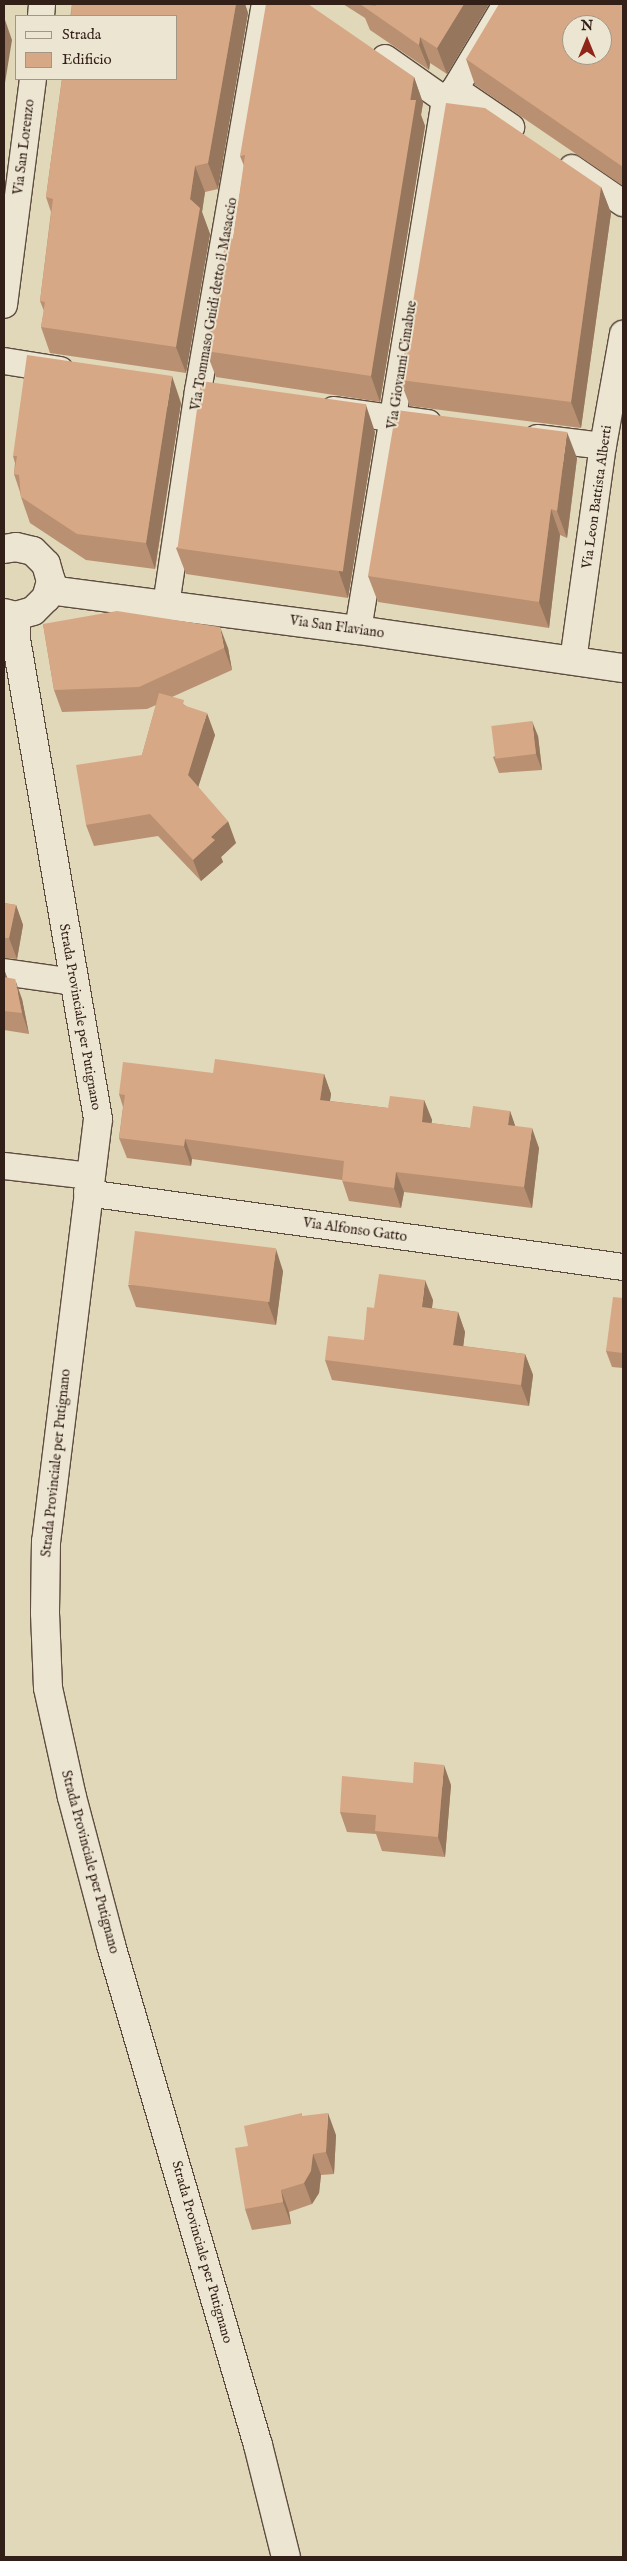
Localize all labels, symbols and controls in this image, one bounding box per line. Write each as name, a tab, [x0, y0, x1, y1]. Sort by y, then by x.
legend	[15, 15, 178, 80]
north arrow	[562, 15, 612, 65]
text: N	[581, 17, 593, 35]
text: Strada	[62, 25, 101, 44]
text: Edificio	[62, 50, 112, 69]
street label: Via San Lorenzo	[10, 98, 38, 196]
street label: Via Tommaso Guidi detto il Masaccio	[187, 196, 241, 412]
street label: Via Giovanni Cimabue	[384, 300, 420, 430]
street label: Via Leon Battista Alberti	[579, 424, 615, 570]
street label: Via San Flaviano	[289, 612, 385, 642]
street label: Strada Provinciale per Putignano	[55, 922, 105, 1112]
street label: Via Alfonso Gatto	[302, 1214, 408, 1246]
street label: Strada Provinciale per Putignano	[38, 1368, 74, 1558]
street label: Strada Provinciale per Putignano	[57, 1769, 123, 1955]
street label: Strada Provinciale per Putignano	[168, 2159, 236, 2345]

